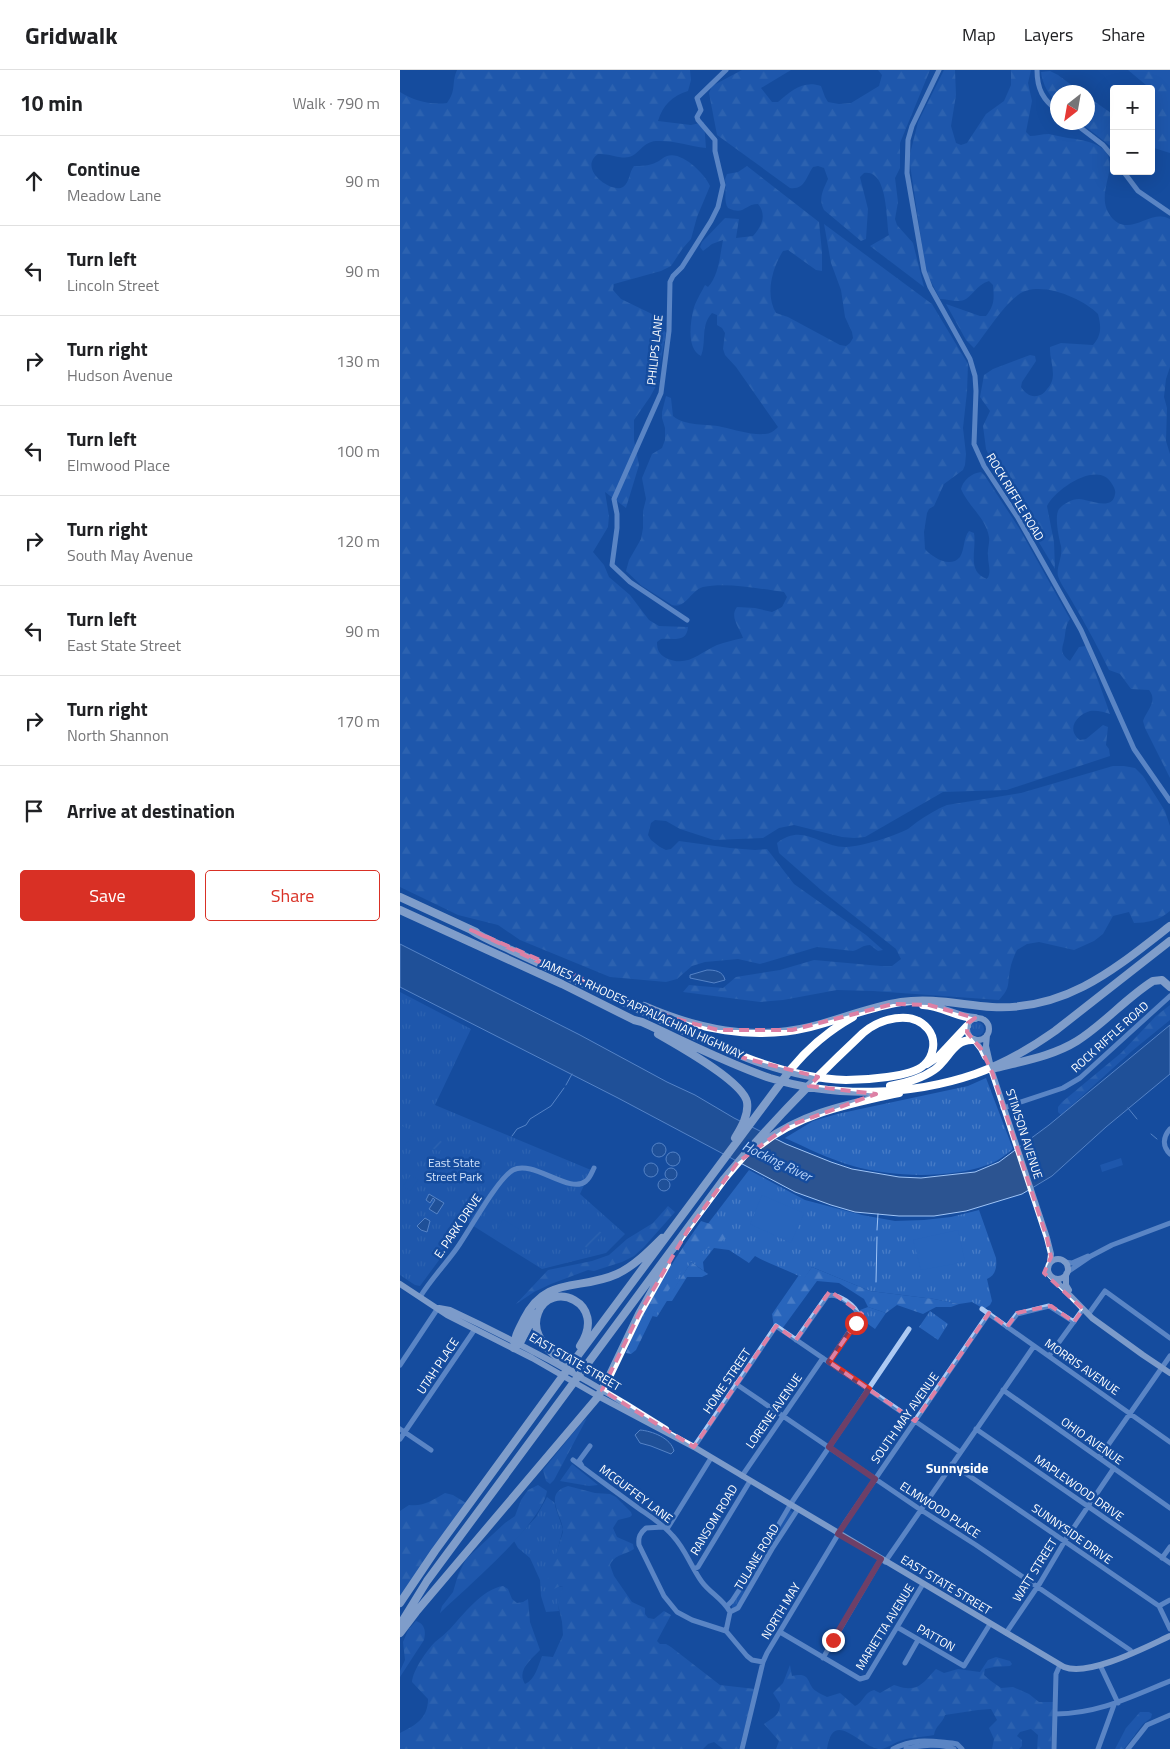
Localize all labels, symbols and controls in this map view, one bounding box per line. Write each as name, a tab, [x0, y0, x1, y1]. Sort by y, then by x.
text: Gridwalk	[25, 17, 118, 53]
text: Map	[962, 21, 996, 48]
text: Layers	[1024, 21, 1073, 48]
text: Share	[1101, 21, 1145, 48]
north arrow	[1050, 85, 1095, 130]
map controls	[1110, 85, 1155, 175]
button: +	[1110, 85, 1155, 130]
text: 10 min	[20, 87, 83, 119]
text: Walk · 790 m	[292, 91, 380, 115]
button: −	[1110, 130, 1155, 175]
text: Continue	[67, 154, 140, 183]
icon: ahead	[20, 167, 48, 195]
text: 90 m	[345, 169, 380, 193]
text: Meadow Lane	[67, 183, 161, 207]
text: Turn left	[67, 244, 137, 273]
icon: left	[20, 257, 48, 285]
text: 90 m	[345, 259, 380, 283]
text: Lincoln Street	[67, 273, 159, 297]
street label: PHILIPS LANE	[641, 313, 668, 386]
text: Turn right	[67, 334, 148, 363]
icon: right	[20, 347, 48, 375]
text: 130 m	[336, 349, 380, 373]
text: Hudson Avenue	[67, 363, 173, 387]
text: Turn left	[67, 424, 137, 453]
icon: left	[20, 437, 48, 465]
text: 100 m	[336, 439, 380, 463]
street label: ROCK RIFFLE ROAD	[982, 449, 1049, 544]
text: Elmwood Place	[67, 453, 170, 477]
text: Turn right	[67, 514, 148, 543]
icon: right	[20, 527, 48, 555]
text: 120 m	[336, 529, 380, 553]
text: South May Avenue	[67, 543, 193, 567]
text: Turn left	[67, 604, 137, 633]
icon: left	[20, 617, 48, 645]
text: 90 m	[345, 619, 380, 643]
text: East State Street	[67, 633, 181, 657]
text: Turn right	[67, 694, 148, 723]
icon: right	[20, 707, 48, 735]
text: 170 m	[336, 709, 380, 733]
text: North Shannon	[67, 723, 169, 747]
text: Arrive at destination	[67, 796, 235, 825]
icon: arrive	[20, 797, 48, 825]
button: Save	[20, 870, 195, 921]
button: Share	[205, 870, 380, 921]
street label: JAMES A. RHODES APPALACHIAN HIGHWAY	[538, 953, 747, 1064]
street label: ROCK RIFFLE ROAD	[1066, 996, 1153, 1077]
street label: STIMSON AVENUE	[1001, 1086, 1048, 1182]
water label: Hocking River	[739, 1135, 817, 1187]
park label: East State Street Park	[426, 1153, 483, 1186]
street label: E. PARK DRIVE	[429, 1189, 486, 1262]
route start	[845, 1312, 868, 1335]
street label: EAST STATE STREET	[526, 1327, 625, 1396]
street label: UTAH PLACE	[412, 1333, 464, 1398]
street label: MORRIS AVENUE	[1041, 1334, 1124, 1400]
street label: HOME STREET	[698, 1344, 756, 1417]
street label: SOUTH MAY AVENUE	[866, 1368, 944, 1467]
street label: LORENE AVENUE	[741, 1369, 807, 1452]
street label: OHIO AVENUE	[1057, 1412, 1128, 1469]
street label: MAPLEWOOD DRIVE	[1031, 1450, 1128, 1526]
district label: Sunnyside	[926, 1457, 988, 1478]
street label: MCGUFFEY LANE	[596, 1460, 677, 1528]
street label: ELMWOOD PLACE	[896, 1476, 984, 1543]
street label: RANSOM ROAD	[685, 1480, 742, 1559]
street label: SUNNYSIDE DRIVE	[1028, 1499, 1117, 1569]
street label: TULANE ROAD	[729, 1520, 784, 1594]
street label: WATT STREET	[1007, 1534, 1062, 1605]
street label: EAST STATE STREET	[897, 1550, 996, 1620]
street label: NORTH MAY	[756, 1578, 805, 1643]
street label: MARIETTA AVENUE	[850, 1579, 919, 1674]
street label: PATTON	[913, 1619, 959, 1656]
route end	[822, 1629, 845, 1652]

